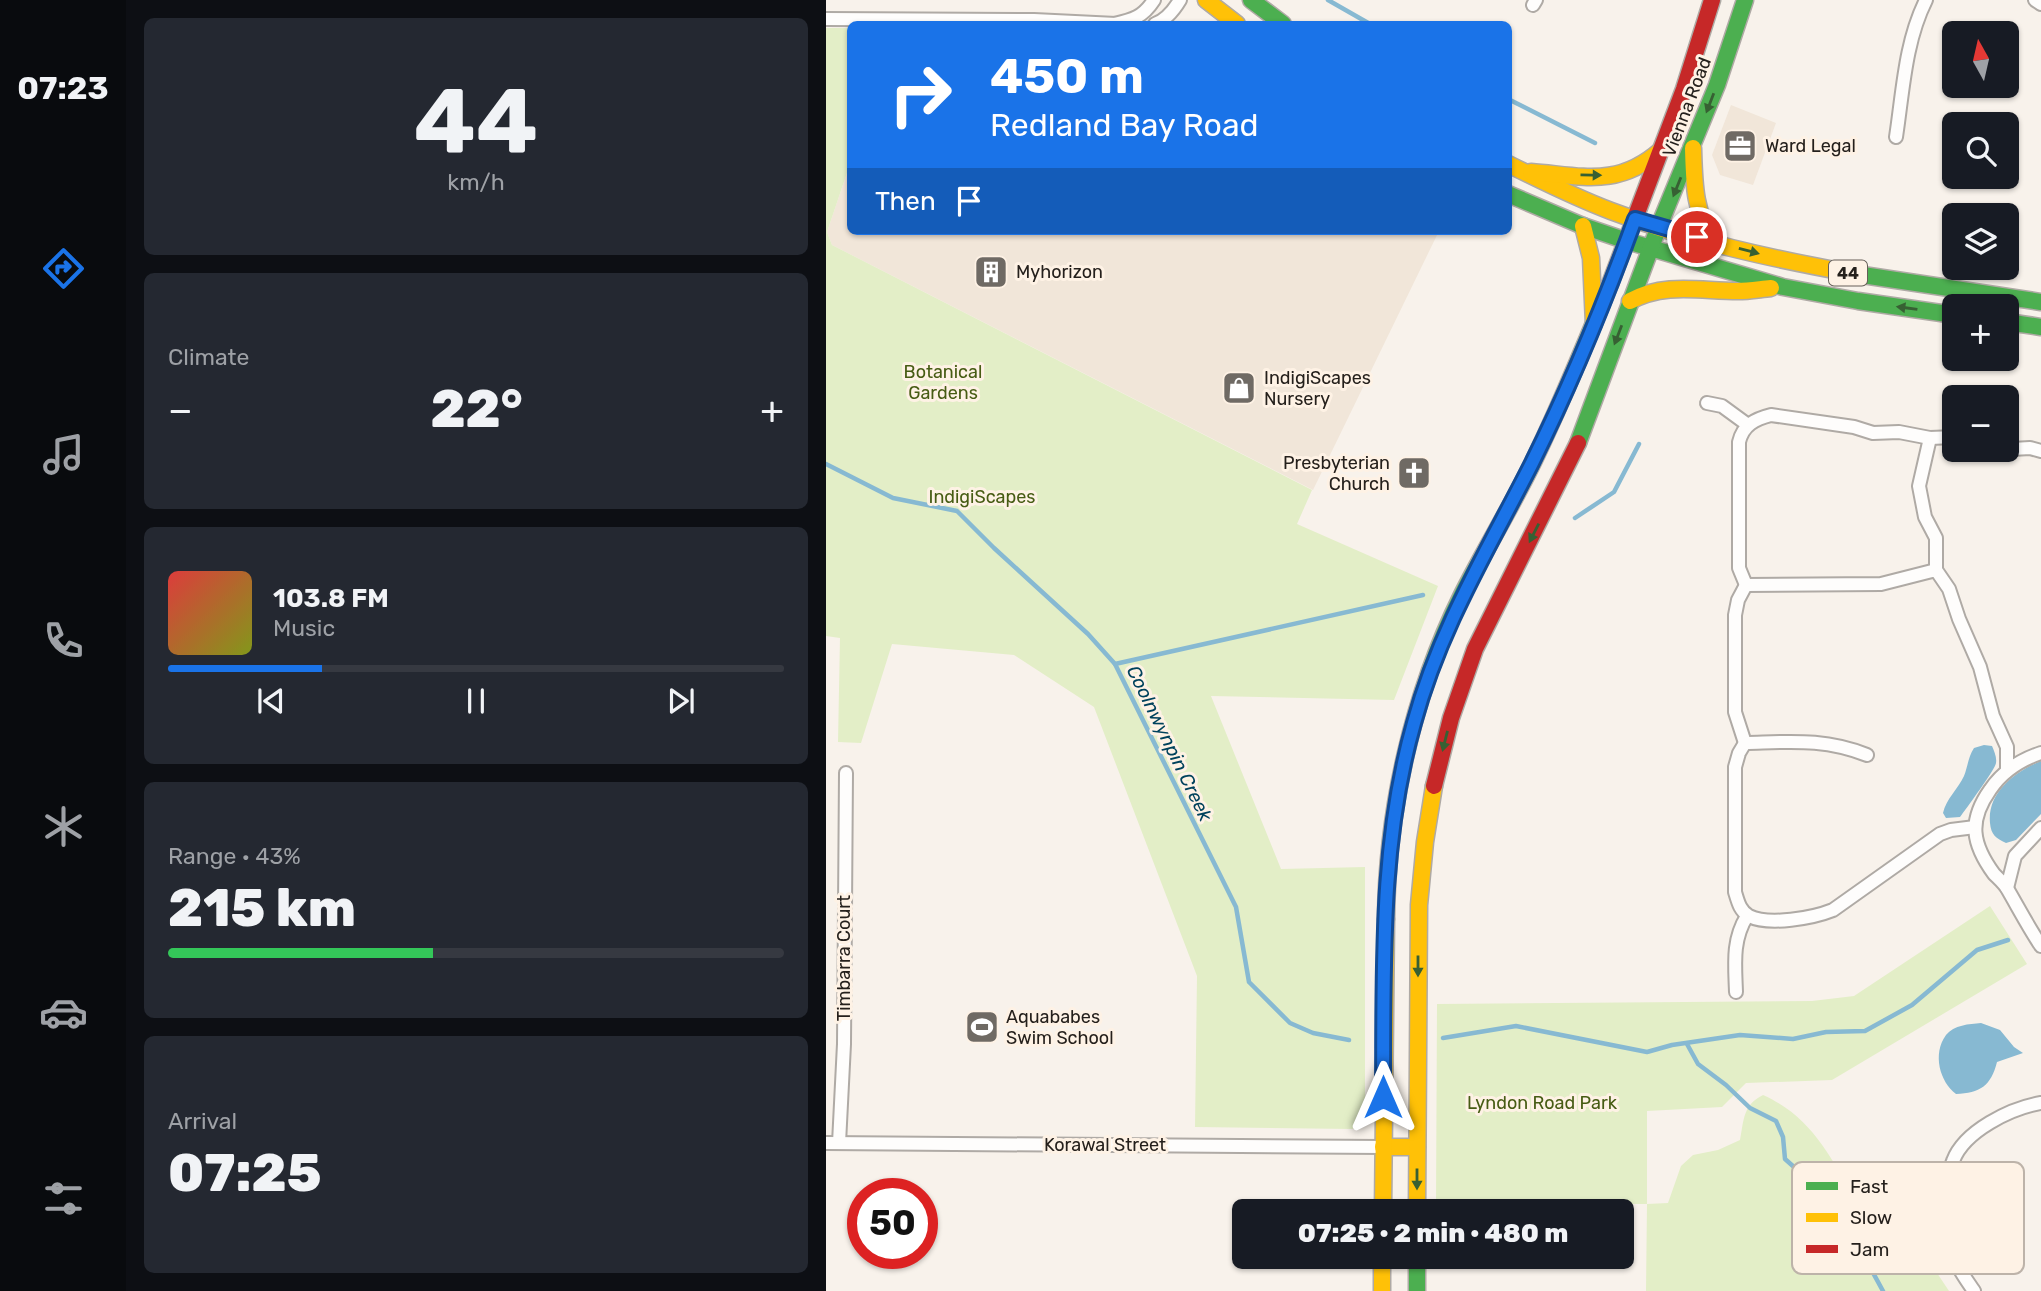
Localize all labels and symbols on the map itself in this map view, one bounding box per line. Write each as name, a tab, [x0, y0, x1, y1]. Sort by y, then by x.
north arrow	[1942, 21, 2020, 98]
street label: Vienna Road	[1658, 54, 1716, 160]
one-way arrow	[1704, 93, 1715, 114]
office icon: Ward Legal	[1721, 127, 1759, 165]
place label: Ward Legal	[1765, 135, 1856, 157]
one-way arrow	[1581, 169, 1603, 181]
one-way arrow	[1671, 177, 1682, 198]
pin	[1667, 207, 1727, 267]
one-way arrow	[1738, 246, 1760, 257]
building icon: Myhorizon	[972, 253, 1010, 291]
road number: 44	[1829, 260, 1867, 286]
place label: Myhorizon	[1016, 261, 1103, 283]
one-way arrow	[1895, 302, 1917, 313]
one-way arrow	[1612, 325, 1623, 346]
park label: Botanical Gardens	[904, 361, 982, 404]
place label: IndigiScapes Nursery	[1264, 367, 1371, 410]
shop icon: IndigiScapes Nursery	[1220, 369, 1258, 407]
place label: Presbyterian Church	[1283, 452, 1390, 495]
church icon: Presbyterian Church	[1395, 454, 1433, 492]
park label: IndigiScapes	[928, 486, 1036, 508]
one-way arrow	[1528, 523, 1540, 543]
water label: Coolnwynpin Creek	[1122, 662, 1217, 825]
one-way arrow	[1439, 730, 1450, 752]
street label: Timbarra Court	[833, 895, 855, 1021]
one-way arrow	[1412, 956, 1424, 978]
place label: Aquababes Swim School	[1006, 1006, 1114, 1049]
sports icon: Aquababes Swim School	[963, 1008, 1001, 1046]
position arrow	[1346, 1060, 1420, 1134]
park label: Lyndon Road Park	[1467, 1092, 1618, 1114]
street label: Korawal Street	[1044, 1134, 1166, 1156]
legend	[1792, 1162, 2024, 1274]
one-way arrow	[1411, 1168, 1423, 1190]
text: Fast	[1850, 1175, 1889, 1198]
speed limit sign: 50	[847, 1178, 938, 1269]
text: Slow	[1850, 1206, 1892, 1229]
text: Jam	[1850, 1238, 1889, 1261]

